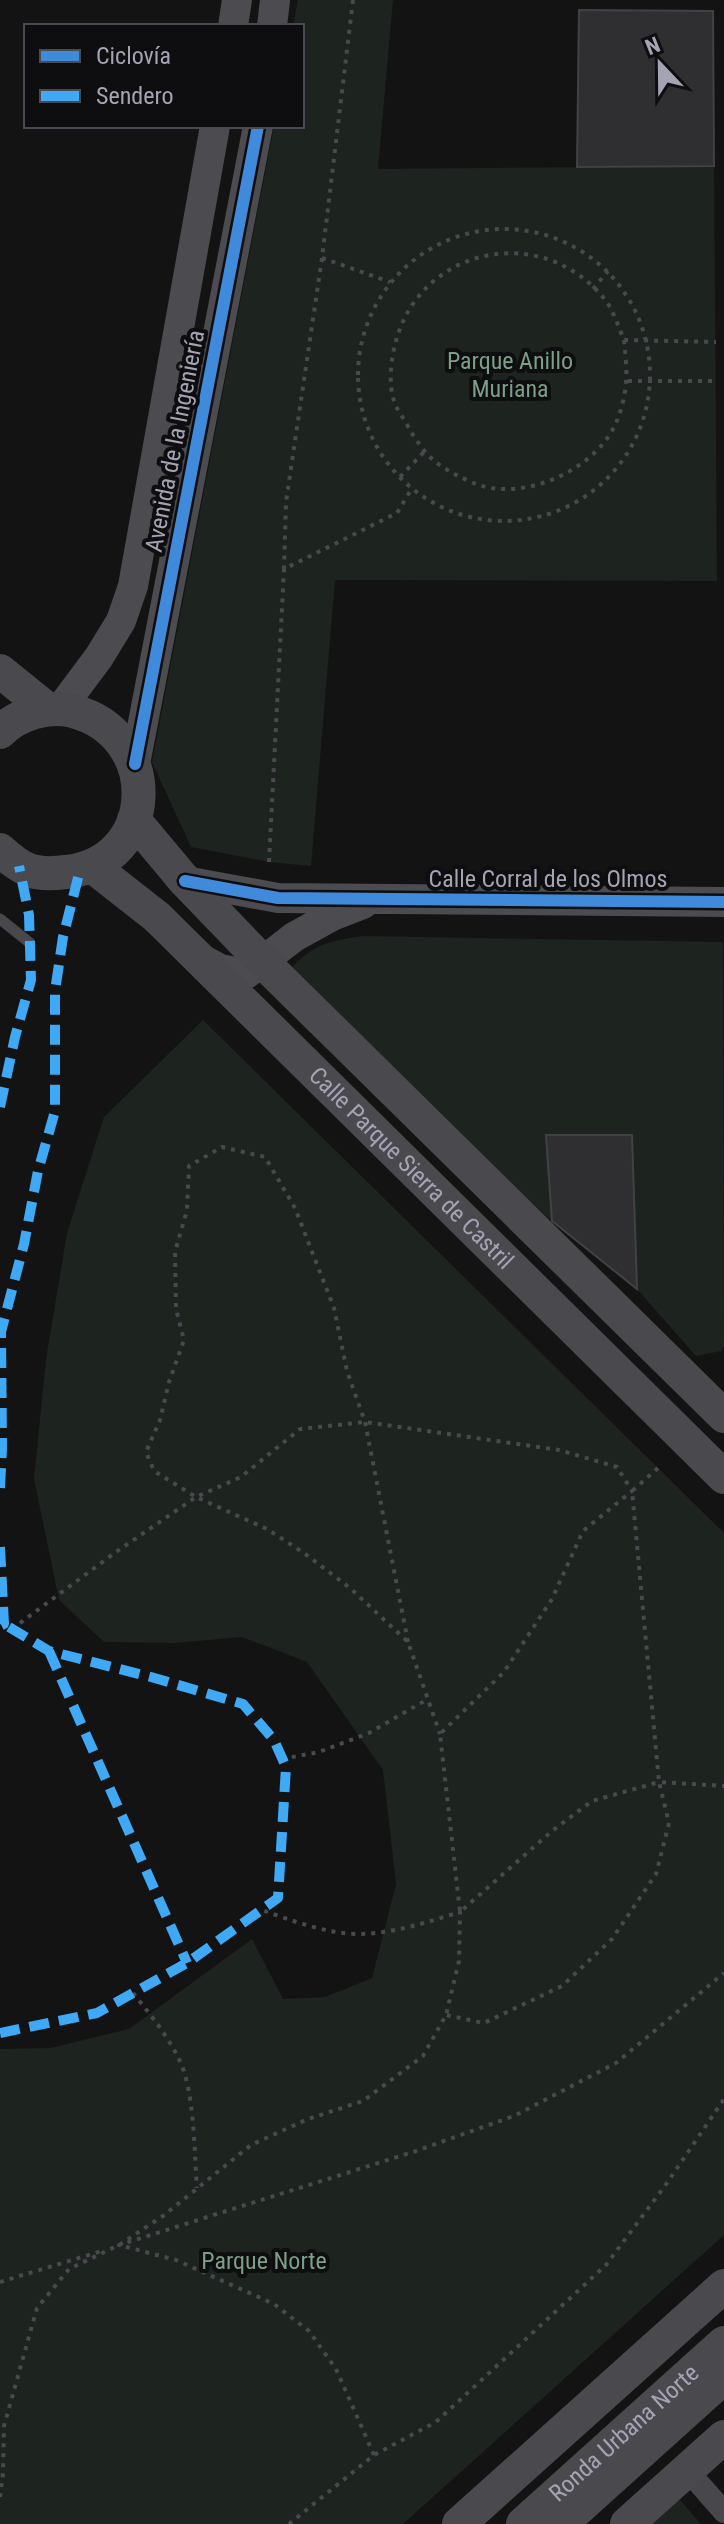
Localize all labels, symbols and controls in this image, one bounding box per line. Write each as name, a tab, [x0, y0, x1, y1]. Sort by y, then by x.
legend	[24, 24, 304, 128]
north arrow	[620, 24, 700, 104]
text: N	[642, 32, 664, 60]
text: Ciclovía	[96, 42, 171, 70]
text: Sendero	[96, 82, 174, 110]
street label: Avenida de la Ingeniería	[140, 328, 210, 554]
park label: Parque Anillo Muriana	[447, 347, 573, 403]
street label: Calle Corral de los Olmos	[429, 865, 667, 893]
street label: Calle Parque Sierra de Castril	[303, 1061, 519, 1275]
park label: Parque Norte	[201, 2247, 327, 2275]
street label: Ronda Urbana Norte	[544, 2359, 705, 2507]

